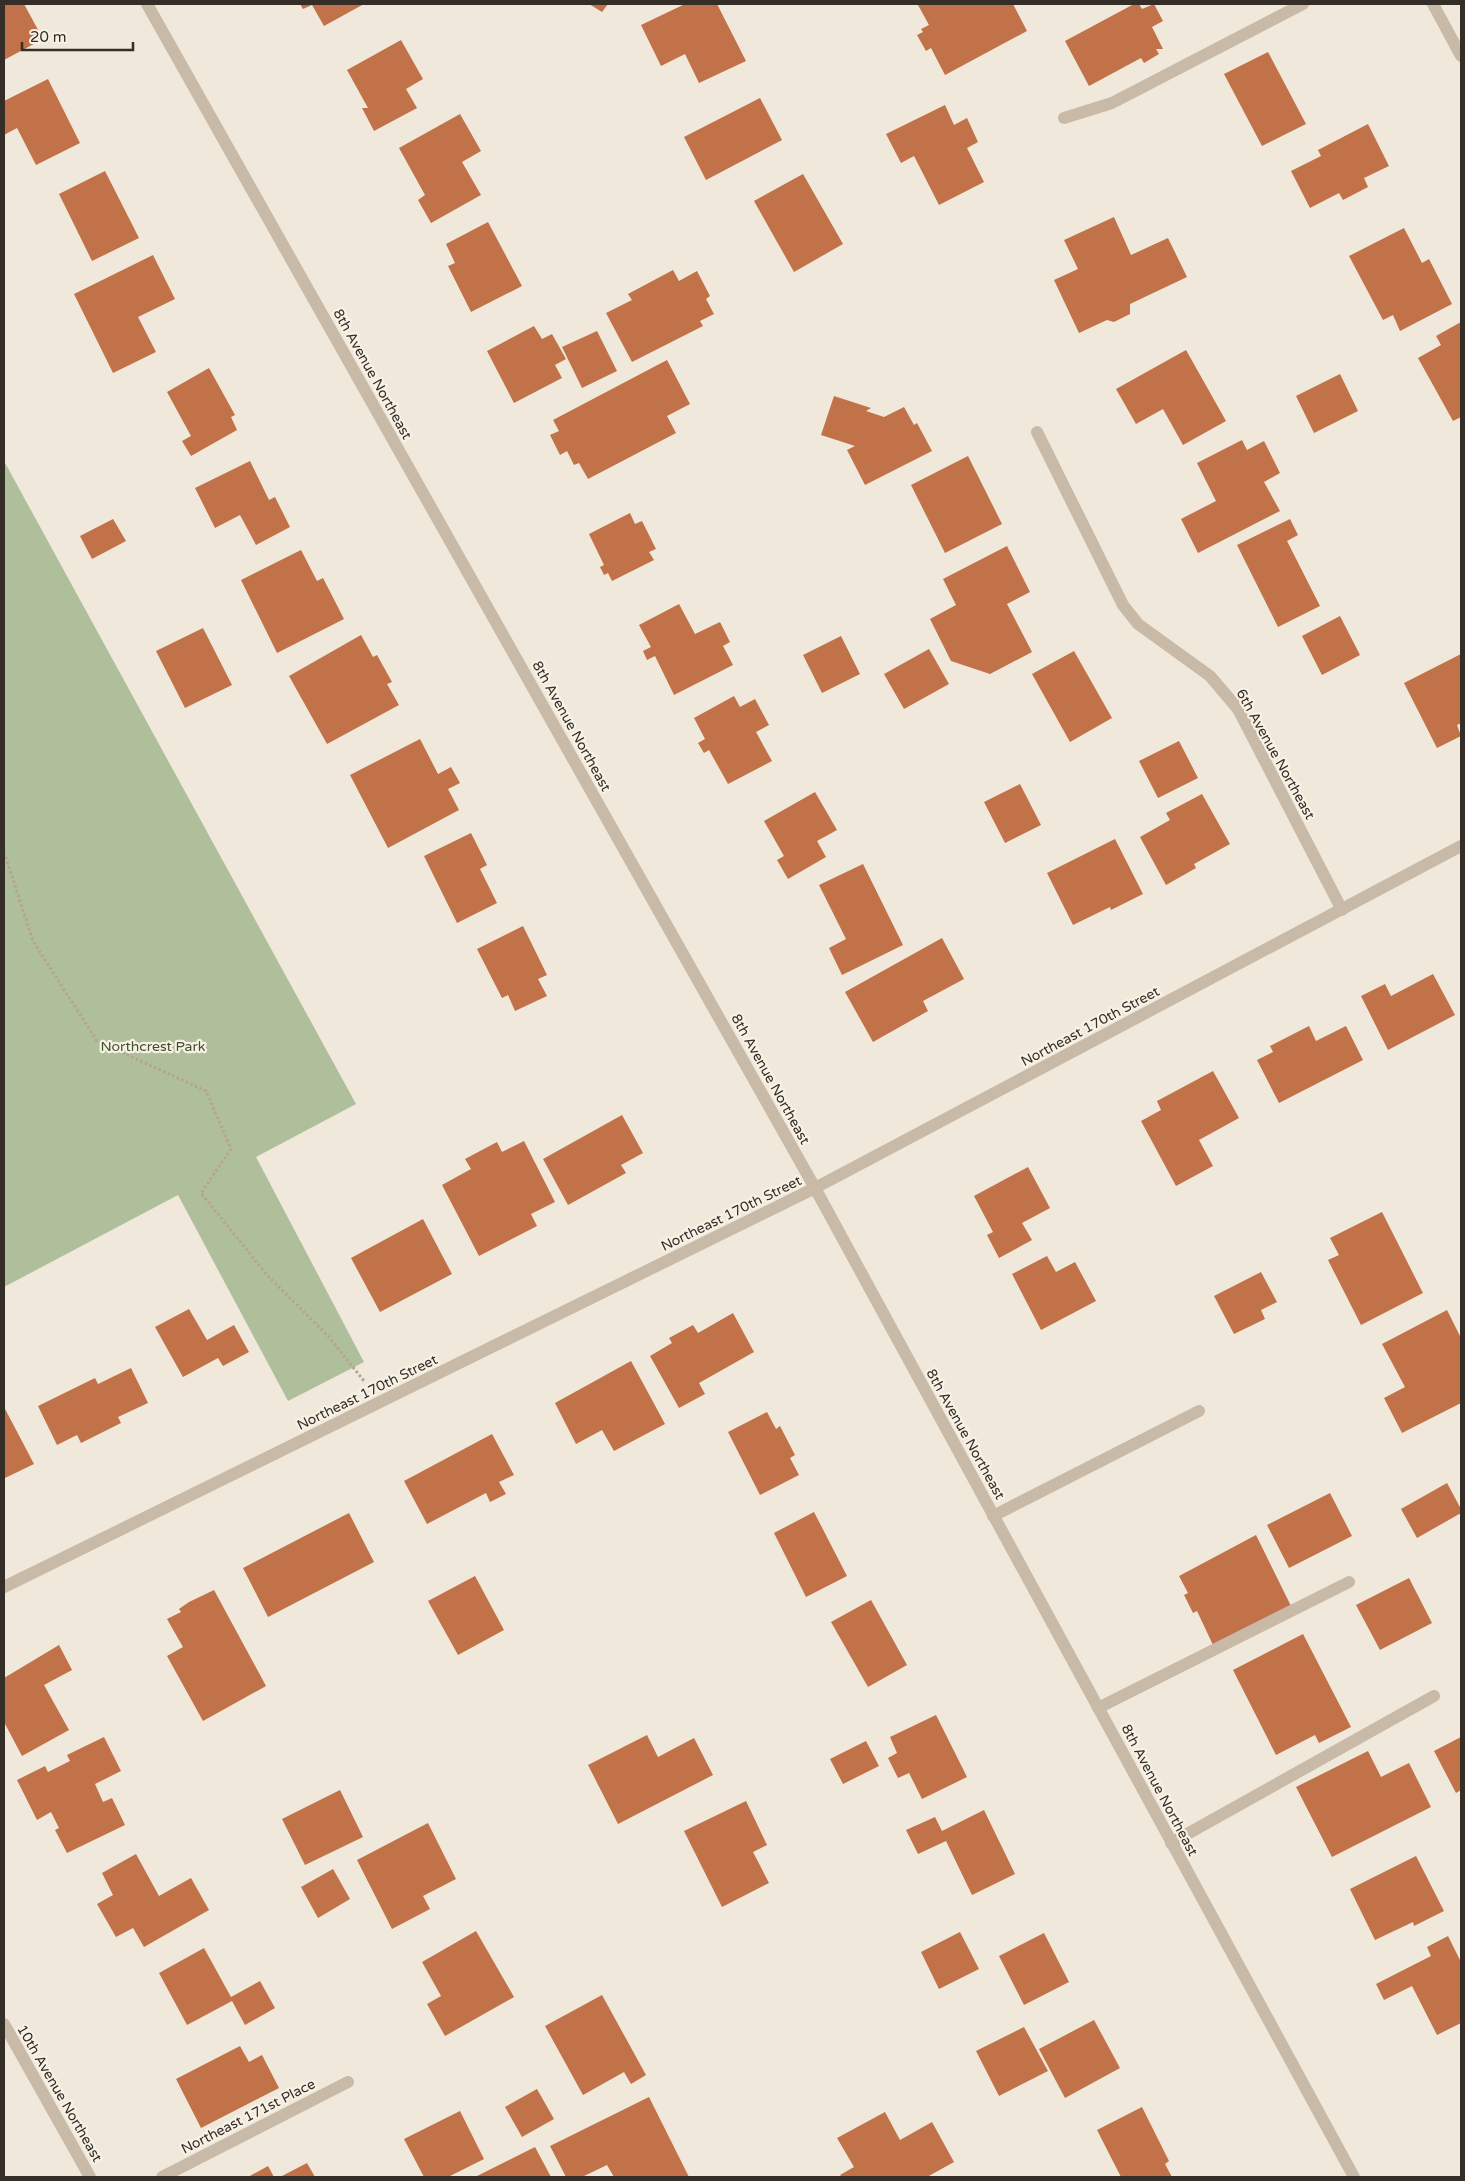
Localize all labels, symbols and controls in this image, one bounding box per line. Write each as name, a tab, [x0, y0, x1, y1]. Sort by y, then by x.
scale bar	[22, 20, 134, 52]
text: 20 m	[30, 28, 67, 46]
street label: 8th Avenue Northeast	[330, 306, 416, 443]
street label: 8th Avenue Northeast	[529, 658, 615, 795]
street label: 6th Avenue Northeast	[1233, 686, 1319, 823]
street label: Northeast 170th Street	[1018, 982, 1163, 1070]
street label: 8th Avenue Northeast	[728, 1011, 814, 1148]
park label: Northcrest Park	[101, 1038, 206, 1055]
street label: Northeast 170th Street	[658, 1172, 805, 1255]
street label: Northeast 170th Street	[294, 1351, 441, 1434]
street label: 8th Avenue Northeast	[923, 1366, 1009, 1503]
street label: 8th Avenue Northeast	[1118, 1721, 1202, 1860]
street label: 10th Avenue Northeast	[13, 2022, 106, 2165]
street label: Northeast 171st Place	[178, 2075, 318, 2158]

